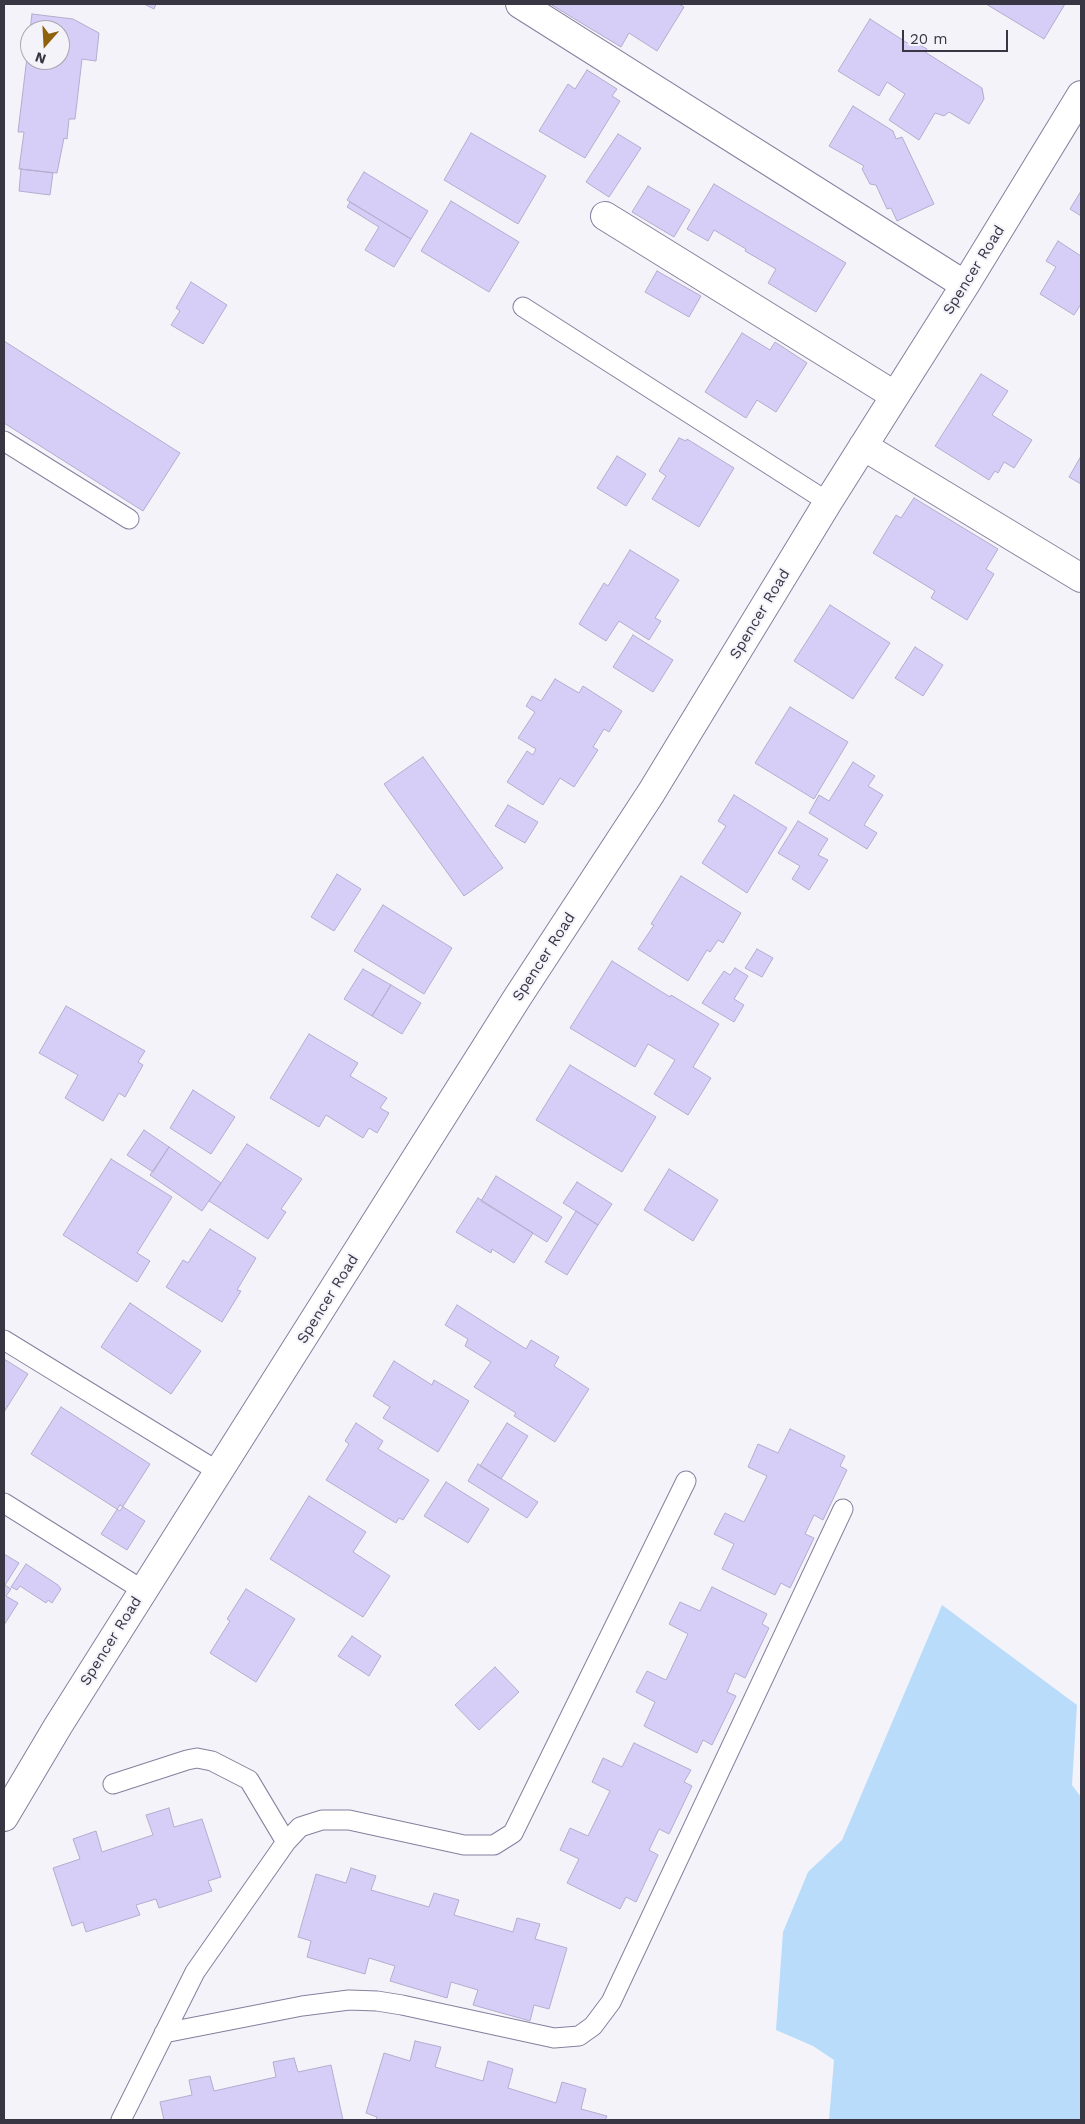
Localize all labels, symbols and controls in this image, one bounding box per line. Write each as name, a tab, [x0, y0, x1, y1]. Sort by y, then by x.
north arrow	[20, 20, 70, 70]
scale bar	[905, 20, 1011, 52]
text: 20 m	[910, 30, 948, 48]
text: N	[33, 49, 48, 67]
street label: Spencer Road	[939, 222, 1009, 318]
street label: Spencer Road	[726, 566, 794, 662]
street label: Spencer Road	[509, 909, 579, 1005]
street label: Spencer Road	[293, 1251, 363, 1347]
street label: Spencer Road	[76, 1593, 146, 1689]

